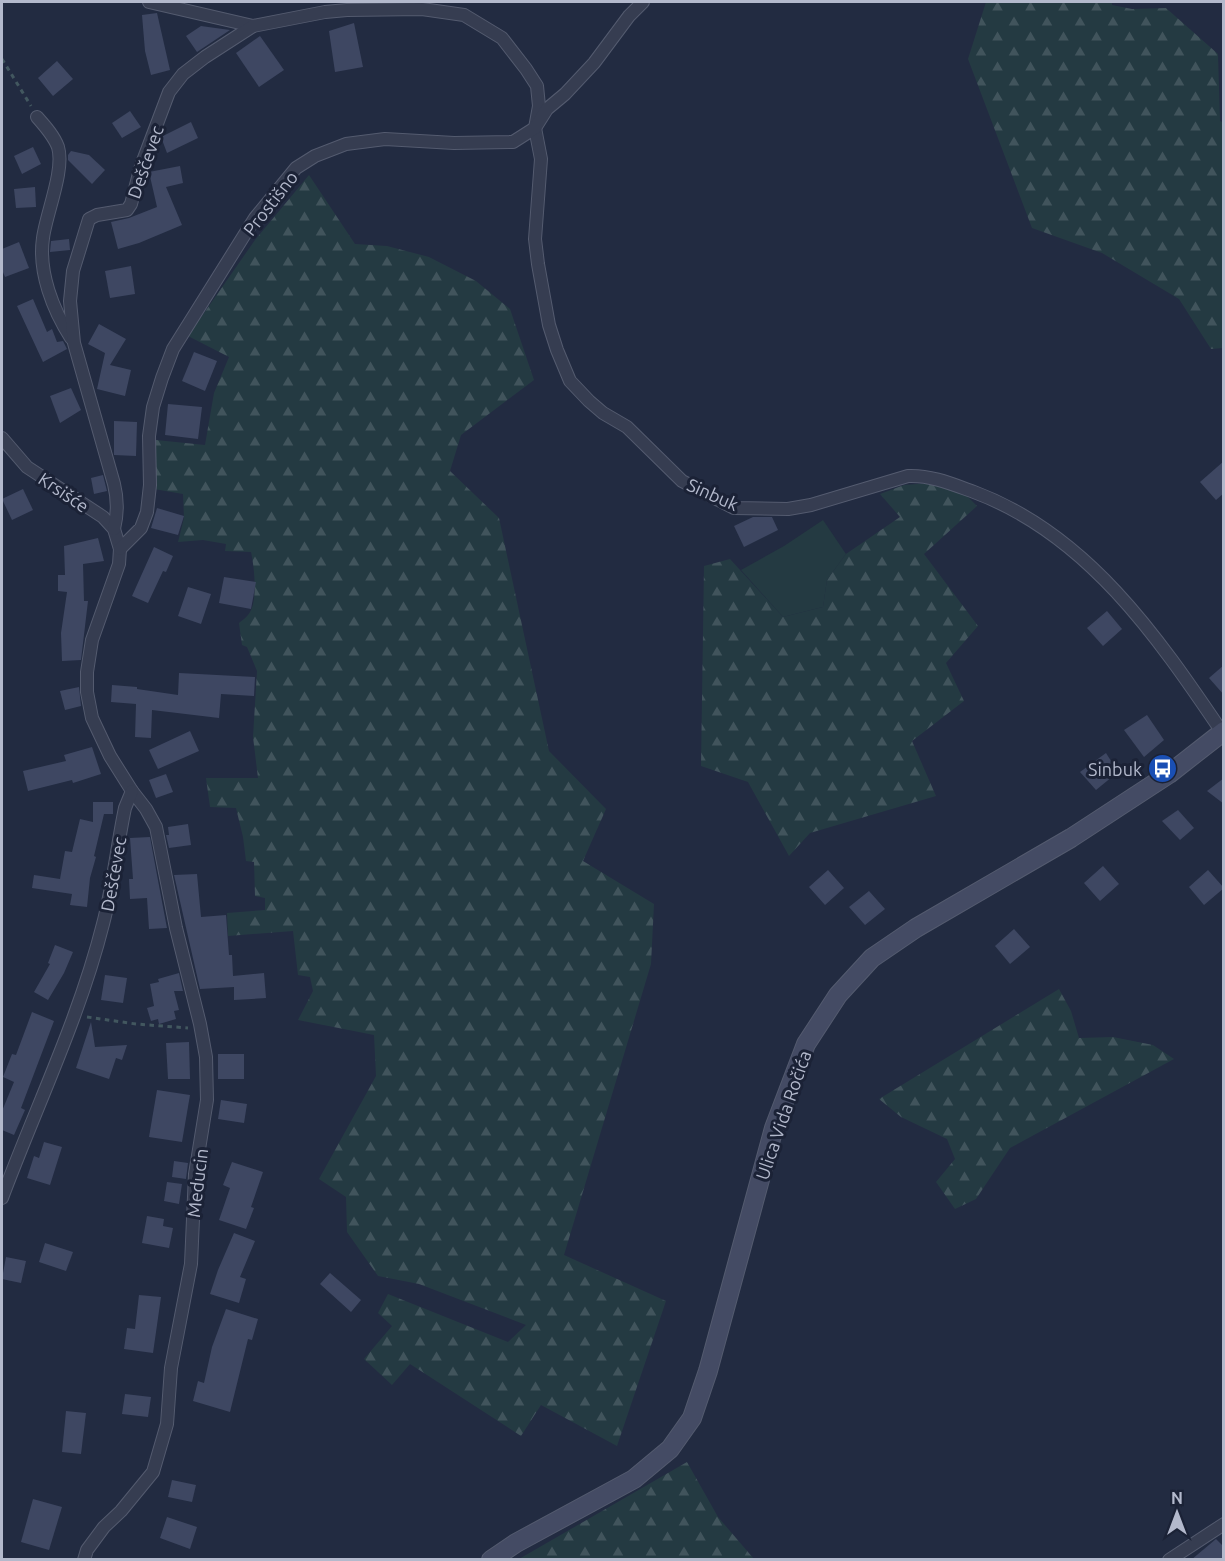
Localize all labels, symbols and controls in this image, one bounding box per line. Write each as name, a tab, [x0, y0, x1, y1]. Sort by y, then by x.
street label: Deščevec	[123, 123, 167, 201]
street label: Prostišno	[239, 167, 301, 239]
street label: Krsišće	[35, 468, 93, 516]
street label: Sinbuk	[684, 474, 742, 514]
bus stop icon: Sinbuk	[1147, 753, 1179, 785]
place label: Sinbuk	[1088, 759, 1142, 779]
street label: Deščevec	[97, 835, 129, 913]
street label: Ulica Vida Ročića	[752, 1048, 814, 1182]
street label: Meducin	[183, 1147, 211, 1219]
north arrow	[1147, 1483, 1207, 1543]
text: N	[1171, 1489, 1183, 1507]

